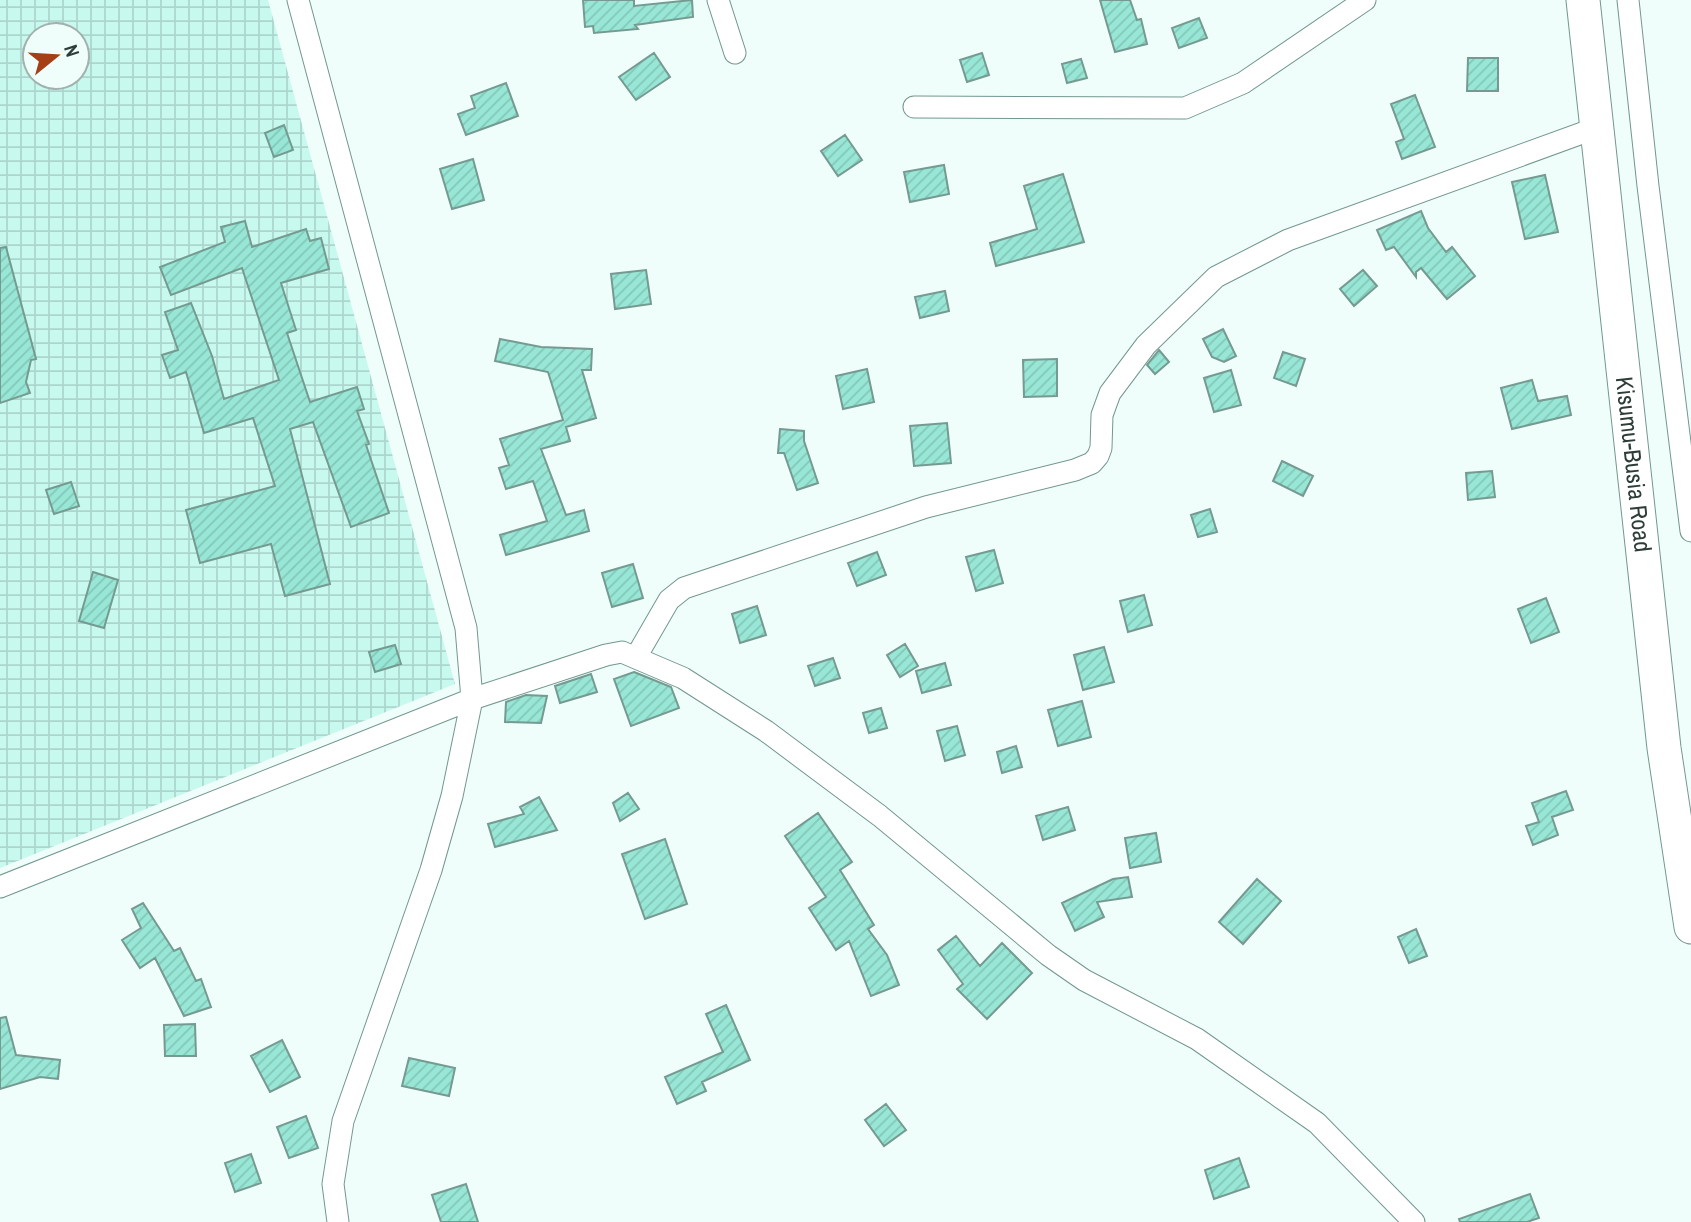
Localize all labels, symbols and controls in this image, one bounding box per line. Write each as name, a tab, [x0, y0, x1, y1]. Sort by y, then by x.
north arrow	[21, 21, 91, 91]
text: N	[58, 41, 86, 60]
street label: Kisumu-Busia Road	[1609, 375, 1660, 554]

